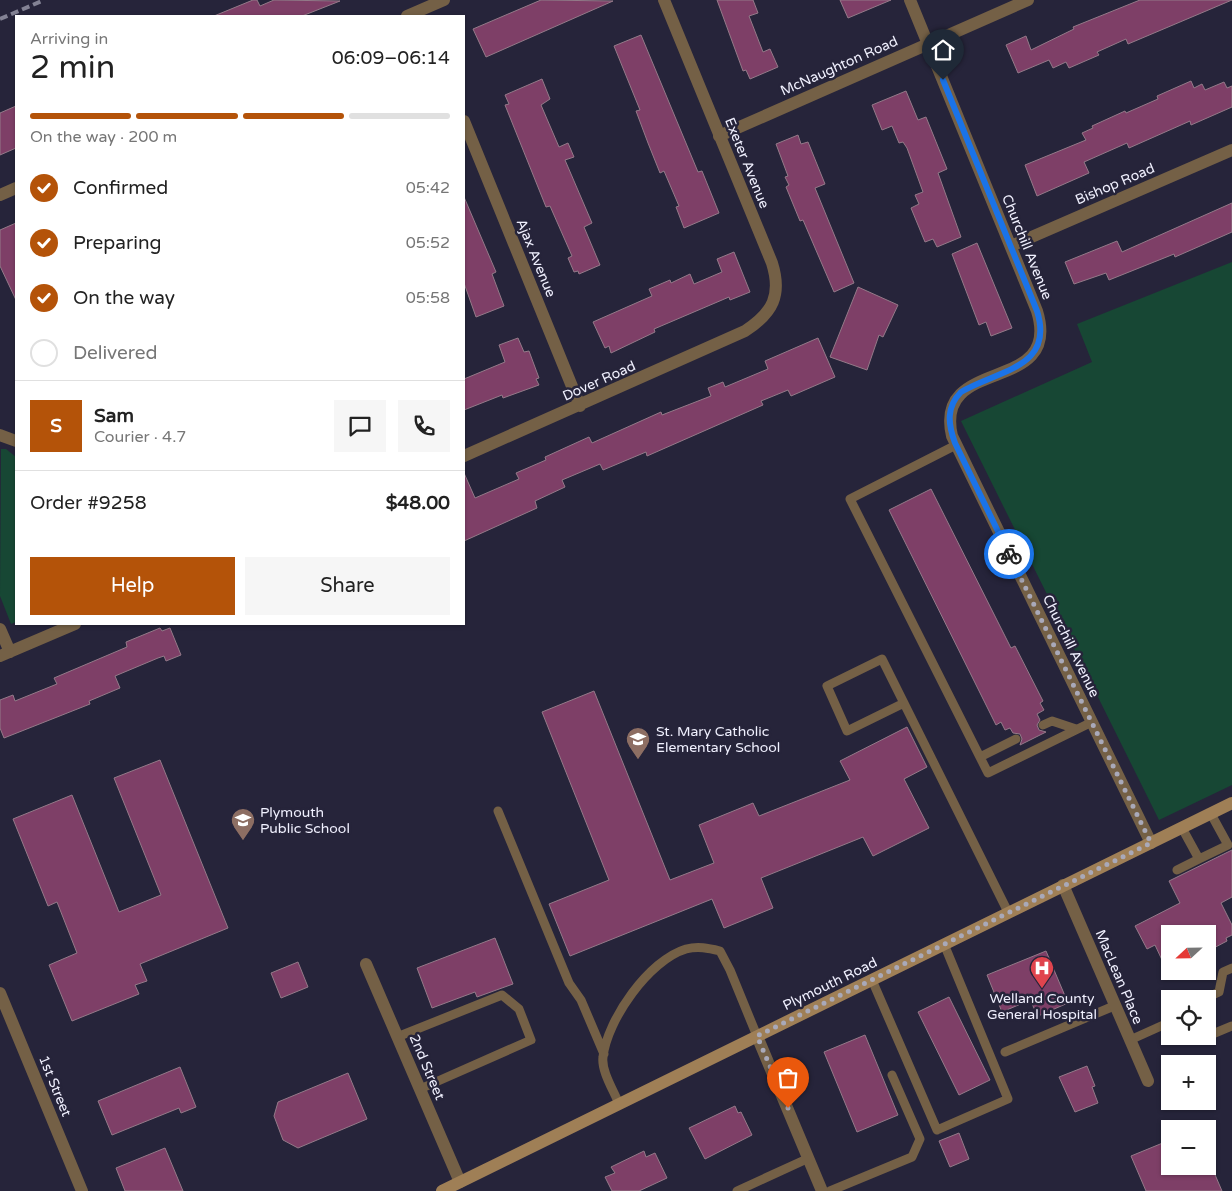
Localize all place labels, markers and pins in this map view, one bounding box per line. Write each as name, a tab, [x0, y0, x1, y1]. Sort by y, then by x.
pin	[922, 29, 964, 80]
place label: St. Mary Catholic Elementary School	[656, 723, 780, 756]
school or university icon: St. Mary Catholic Elementary School	[625, 726, 651, 760]
place label: Plymouth Public School	[260, 804, 350, 837]
school or university icon: Plymouth Public School	[230, 807, 256, 841]
hospital icon: Welland County General Hospital	[1029, 955, 1055, 989]
place label: Welland County General Hospital	[987, 990, 1097, 1023]
pin	[767, 1057, 809, 1108]

